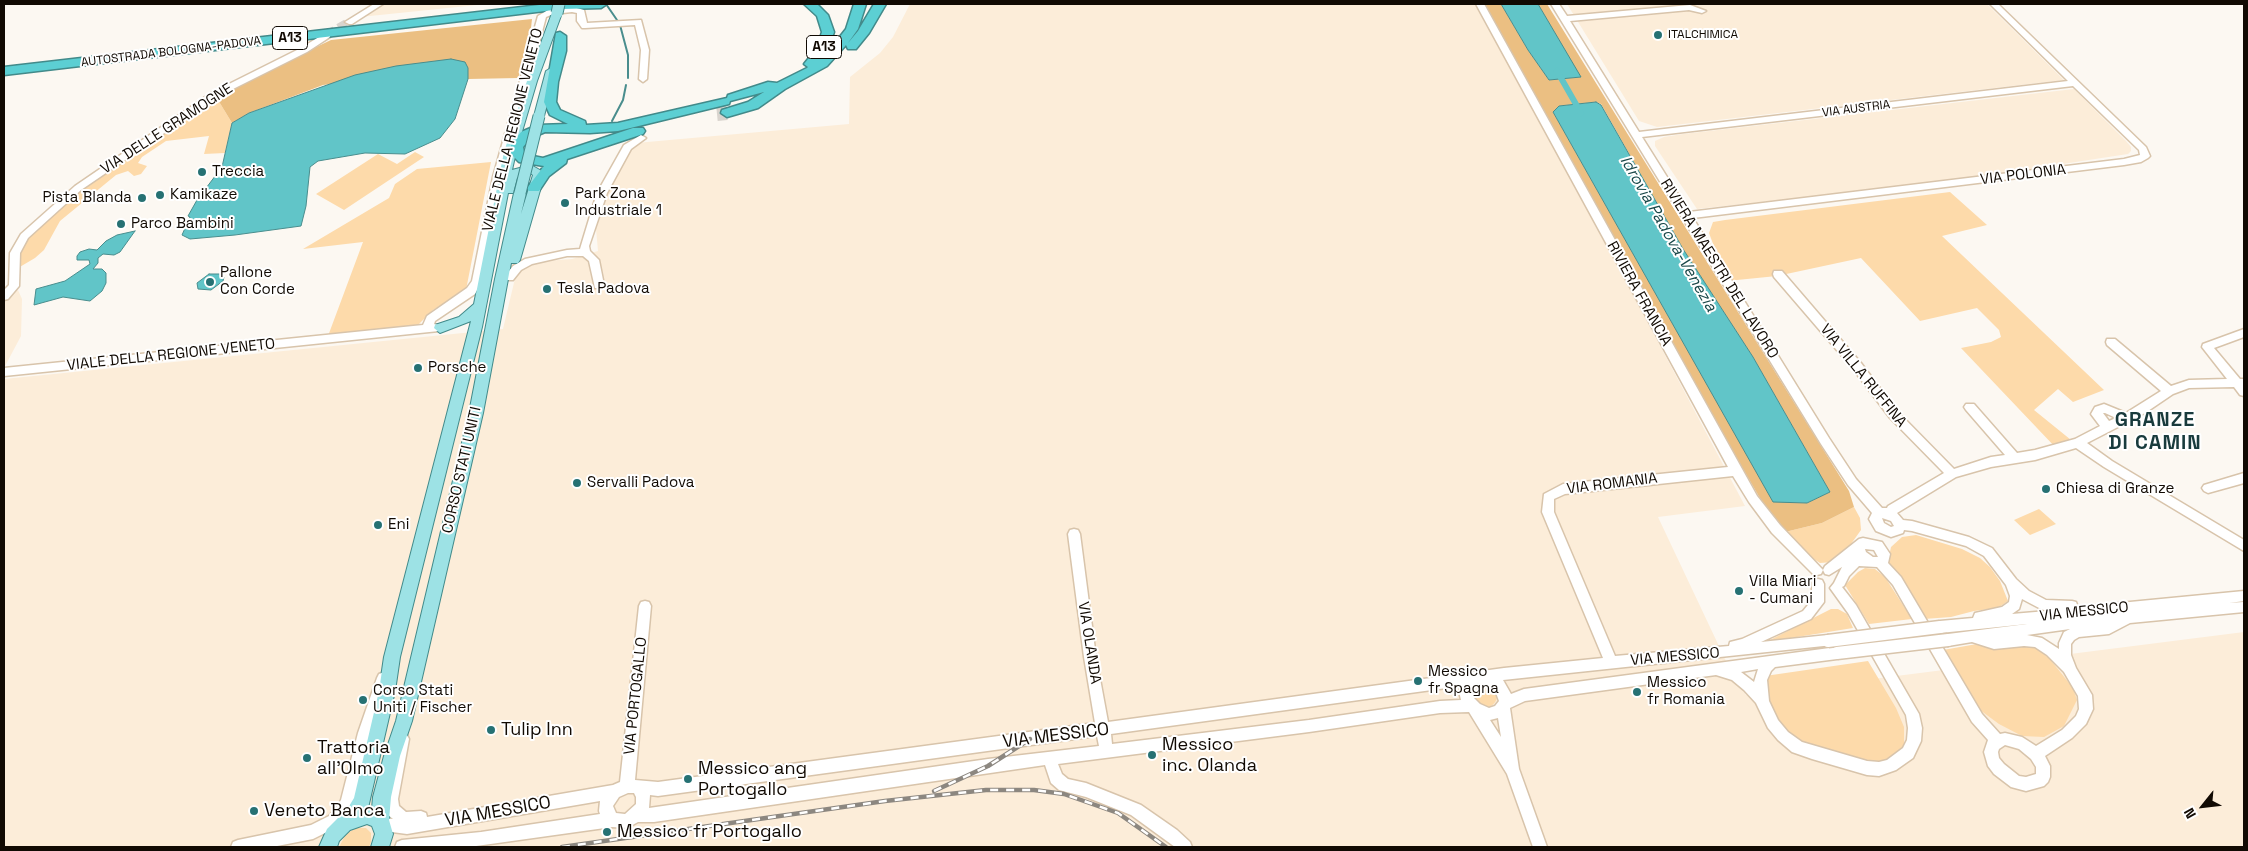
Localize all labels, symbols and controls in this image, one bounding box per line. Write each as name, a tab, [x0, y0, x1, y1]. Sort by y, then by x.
road number: A13	[272, 26, 308, 49]
street label: VIALE DELLA REGIONE VENETO	[479, 26, 547, 234]
place label: ITALCHIMICA	[1668, 28, 1738, 42]
marker: ITALCHIMICA	[1652, 29, 1664, 41]
street label: AUTOSTRADA BOLOGNA-PADOVA	[80, 34, 262, 70]
road number: A13	[806, 36, 842, 58]
street label: VIA DELLE GRAMOGNE	[98, 80, 236, 178]
street label: VIA AUSTRIA	[1821, 98, 1891, 120]
water label: Idrovia Padova-Venezia	[1615, 153, 1721, 315]
street label: VIA POLONIA	[1979, 161, 2067, 189]
place label: Treccia	[212, 163, 264, 181]
marker: Treccia	[196, 166, 208, 178]
street label: RIVIERA MAESTRI DEL LAVORO	[1656, 176, 1782, 362]
place label: Park Zona Industriale 1	[575, 185, 662, 220]
place label: Kamikaze	[170, 186, 237, 204]
place label: Pista Blanda	[43, 189, 132, 207]
marker: Kamikaze	[154, 189, 166, 201]
marker: Pista Blanda	[136, 192, 148, 204]
marker: Park Zona Industriale 1	[559, 197, 571, 209]
place label: Parco Bambini	[131, 215, 234, 233]
marker: Parco Bambini	[115, 218, 127, 230]
street label: RIVIERA FRANCIA	[1603, 238, 1675, 350]
place label: Pallone Con Corde	[220, 264, 295, 299]
marker: Pallone Con Corde	[204, 276, 216, 288]
place label: Tesla Padova	[557, 280, 650, 298]
marker: Tesla Padova	[541, 283, 553, 295]
street label: VIA VILLA RUFFINA	[1816, 321, 1910, 431]
street label: VIALE DELLA REGIONE VENETO	[66, 335, 276, 375]
place label: Porsche	[428, 359, 486, 377]
marker: Porsche	[412, 362, 424, 374]
street label: CORSO STATI UNITI	[439, 405, 485, 535]
district label: GRANZE DI CAMIN	[2107, 409, 2203, 456]
street label: VIA ROMANIA	[1566, 470, 1658, 498]
place label: Servalli Padova	[587, 474, 694, 492]
marker: Servalli Padova	[571, 477, 583, 489]
place label: Chiesa di Granze	[2056, 480, 2174, 498]
marker: Chiesa di Granze	[2040, 483, 2052, 495]
place label: Eni	[388, 516, 409, 534]
marker: Eni	[372, 519, 384, 531]
place label: Villa Miari - Cumani	[1749, 573, 1816, 608]
marker: Villa Miari - Cumani	[1733, 585, 1745, 597]
street label: VIA MESSICO	[2039, 598, 2129, 626]
street label: VIA OLANDA	[1074, 601, 1104, 685]
street label: VIA PORTOGALLO	[621, 636, 651, 756]
street label: VIA MESSICO	[1630, 644, 1720, 670]
place label: Messico fr Spagna	[1428, 663, 1499, 698]
place label: Messico fr Romania	[1647, 674, 1725, 709]
marker: Messico fr Spagna	[1412, 675, 1424, 687]
place label: Corso Stati Uniti / Fischer	[373, 682, 472, 717]
marker: Messico fr Romania	[1631, 686, 1643, 698]
marker: Corso Stati Uniti / Fischer	[357, 694, 369, 706]
place label: Tulip Inn	[501, 719, 573, 741]
street label: VIA MESSICO	[1001, 719, 1111, 753]
marker: Tulip Inn	[485, 724, 497, 736]
place label: Messico inc. Olanda	[1162, 734, 1257, 776]
place label: Trattoria all'Olmo	[317, 737, 390, 780]
marker: Messico inc. Olanda	[1146, 749, 1158, 761]
marker: Trattoria all'Olmo	[301, 752, 313, 764]
place label: Messico ang Portogallo	[698, 758, 807, 801]
marker: Messico ang Portogallo	[682, 773, 694, 785]
north arrow	[2178, 781, 2228, 831]
street label: VIA MESSICO	[443, 792, 553, 832]
place label: Veneto Banca	[264, 800, 385, 822]
marker: Veneto Banca	[248, 805, 260, 817]
text: N	[2180, 805, 2200, 822]
place label: Messico fr Portogallo	[617, 821, 802, 843]
marker: Messico fr Portogallo	[601, 826, 613, 838]

